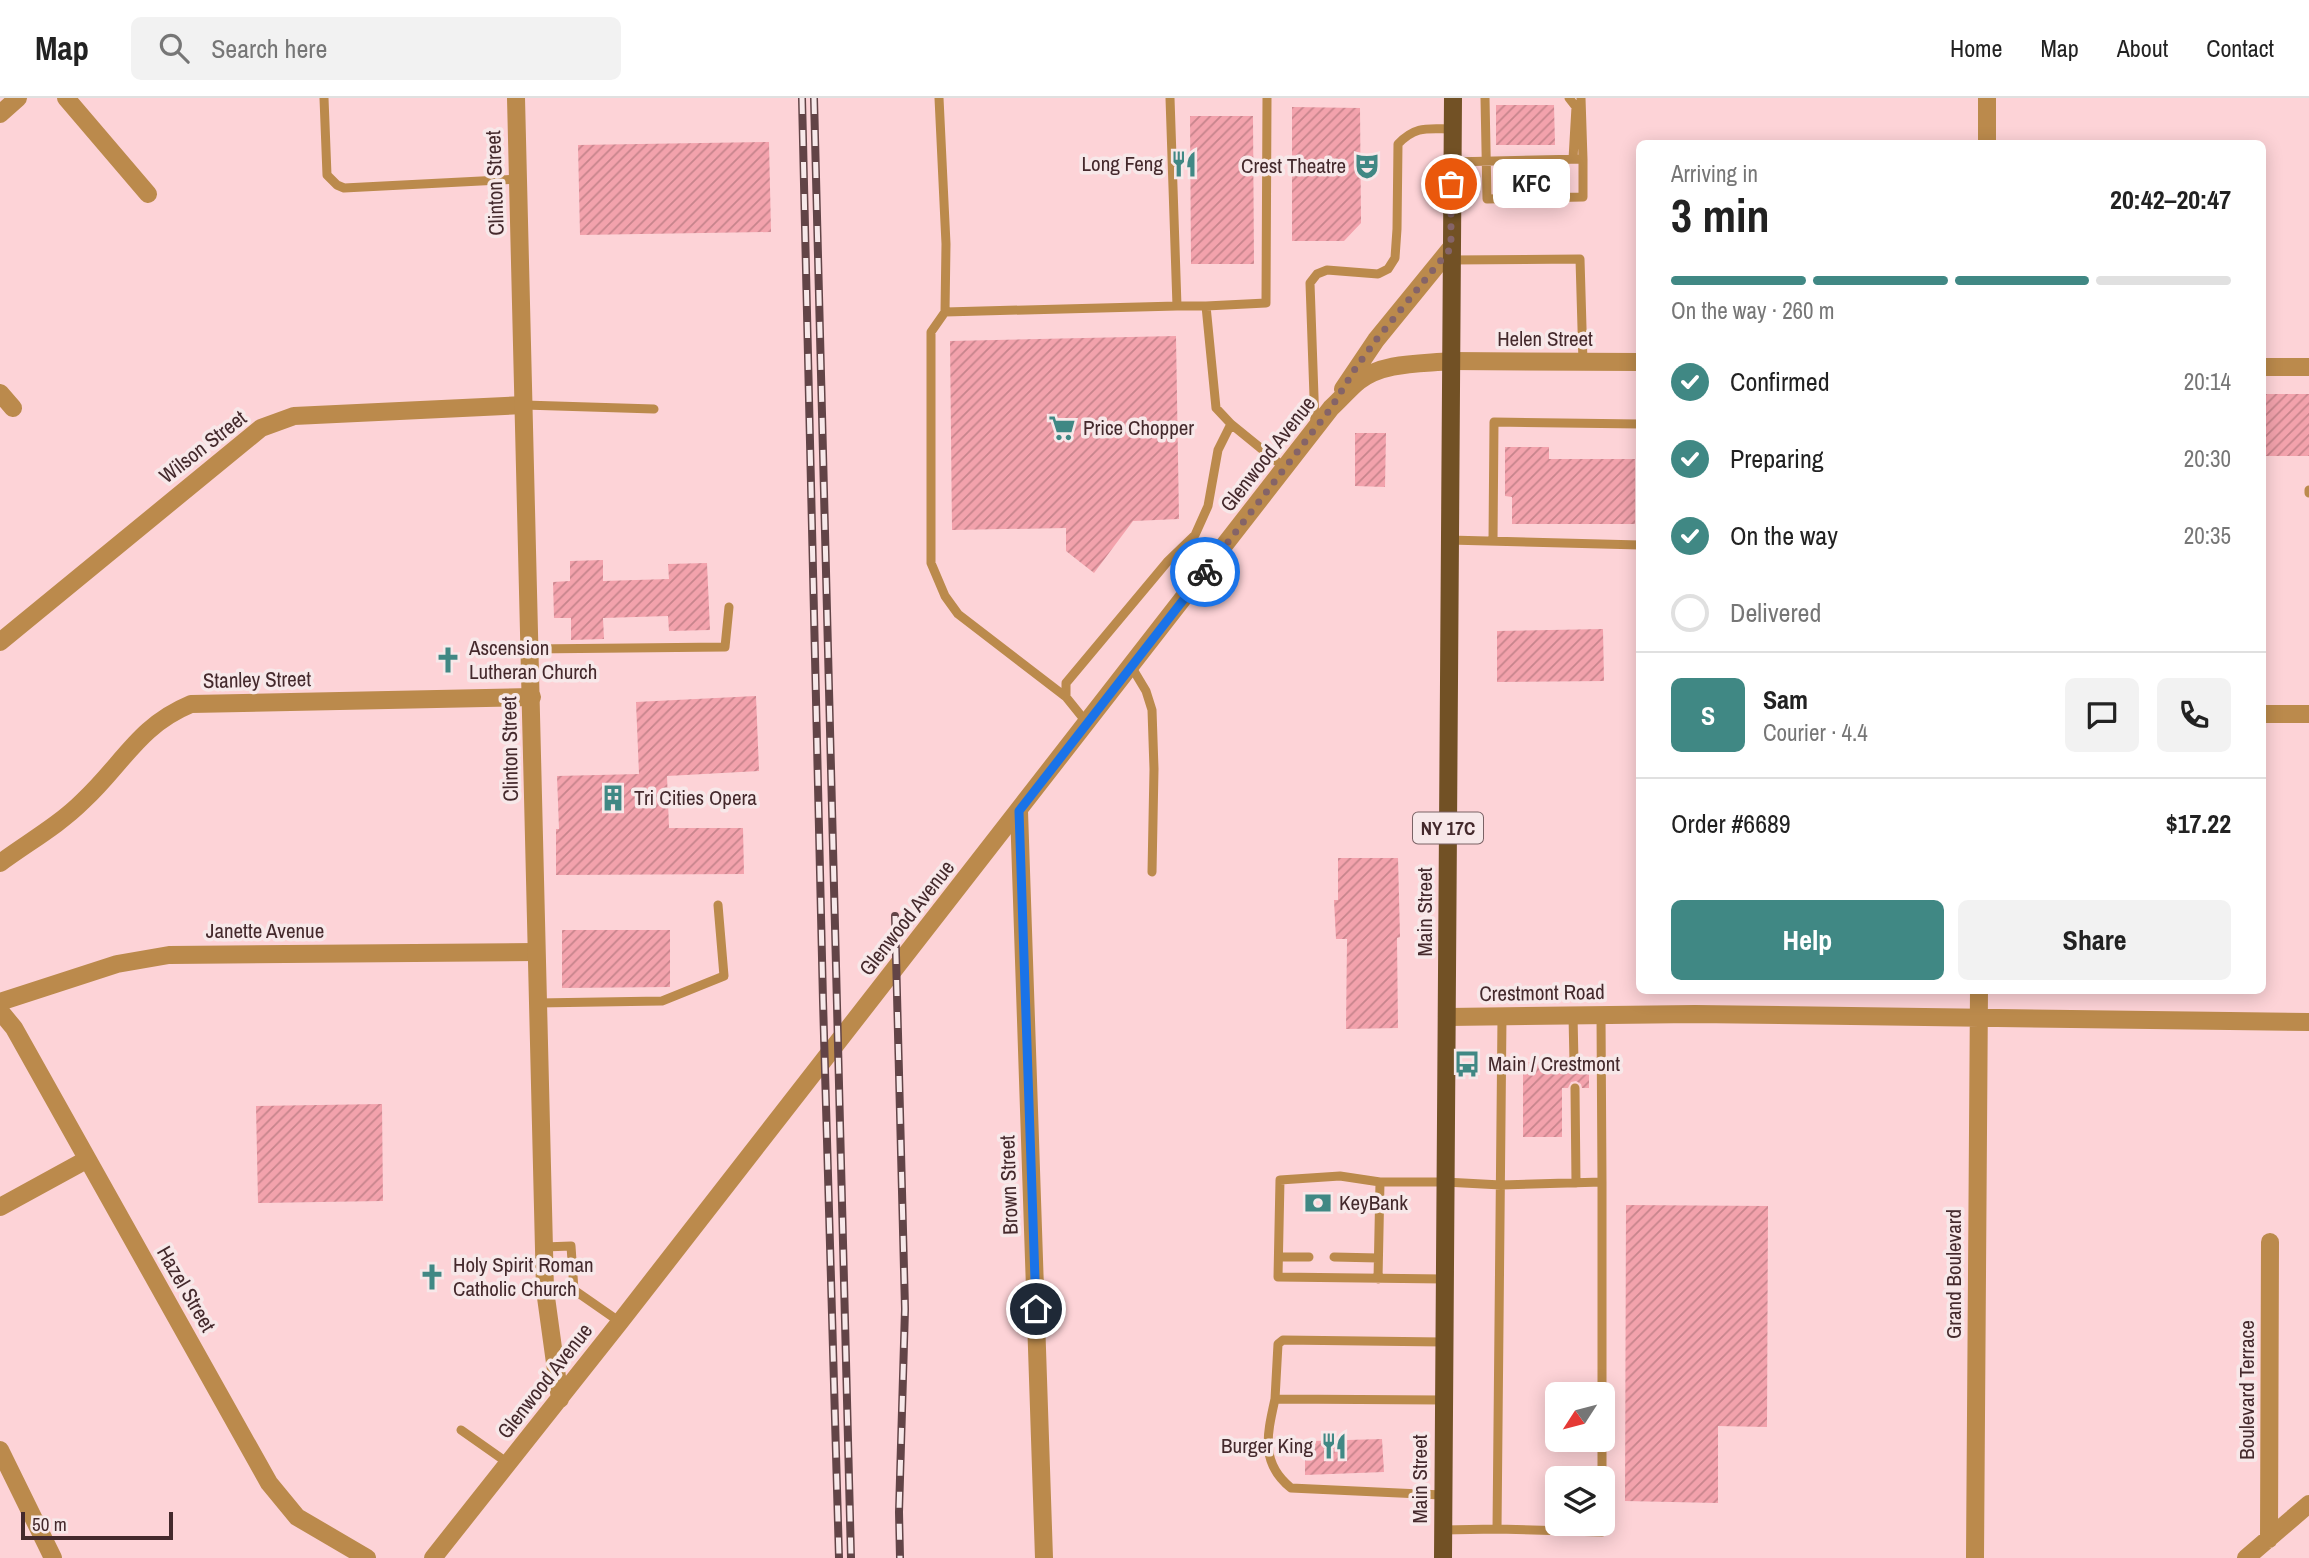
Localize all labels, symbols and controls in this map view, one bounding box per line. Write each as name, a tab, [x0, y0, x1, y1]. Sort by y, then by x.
search box	[131, 17, 621, 80]
text: Map	[35, 26, 89, 70]
icon: search	[155, 29, 193, 67]
text: Search here	[211, 31, 327, 66]
text: Home	[1950, 32, 2002, 64]
text: Map	[2040, 32, 2079, 64]
text: About	[2117, 32, 2168, 64]
text: Contact	[2206, 32, 2274, 64]
street label: Clinton Street	[478, 130, 511, 236]
place label: Long Feng	[1081, 149, 1163, 178]
restaurant icon: Long Feng	[1169, 149, 1199, 179]
place label: Crest Theatre	[1241, 151, 1346, 180]
theatre icon: Crest Theatre	[1352, 151, 1382, 181]
pin	[1421, 154, 1481, 214]
text: Arriving in	[1671, 158, 1758, 189]
callout: KFC	[1493, 160, 1570, 208]
icon: bag	[1432, 165, 1470, 203]
text: KFC	[1512, 168, 1551, 199]
text: 20:42–20:47	[2110, 182, 2231, 217]
text: 3 min	[1671, 184, 1770, 246]
text: On the way · 260 m	[1671, 295, 1835, 326]
street label: Helen Street	[1497, 324, 1593, 353]
icon: check	[1671, 363, 1709, 401]
text: Confirmed	[1730, 364, 1830, 399]
text: 20:14	[2184, 366, 2231, 397]
street label: Glenwood Avenue	[1213, 390, 1322, 518]
street label: Wilson Street	[153, 403, 253, 490]
supermarket icon: Price Chopper	[1047, 413, 1077, 443]
place label: Price Chopper	[1083, 413, 1194, 442]
icon: check	[1671, 440, 1709, 478]
text: Preparing	[1730, 441, 1824, 476]
text: 20:30	[2184, 443, 2231, 474]
icon: check	[1671, 517, 1709, 555]
text: On the way	[1730, 518, 1838, 553]
text: 20:35	[2184, 520, 2231, 551]
courier	[1170, 537, 1240, 607]
icon: bike	[1186, 553, 1224, 591]
text: Delivered	[1730, 595, 1821, 630]
place label: Ascension Lutheran Church	[468, 633, 597, 686]
church icon: Ascension Lutheran Church	[433, 645, 463, 675]
street label: Stanley Street	[203, 664, 312, 695]
button: chat	[2065, 678, 2139, 752]
button: phone	[2157, 678, 2231, 752]
text: Sam	[1763, 682, 1808, 717]
street label: Clinton Street	[494, 696, 525, 802]
text: S	[1701, 698, 1715, 733]
text: Courier · 4.4	[1763, 717, 1868, 748]
building icon: Tri Cities Opera	[598, 783, 628, 813]
place label: Tri Cities Opera	[634, 783, 757, 812]
text: Order #6689	[1671, 806, 1791, 841]
text: $17.22	[2166, 806, 2231, 841]
road number: NY 17C	[1413, 813, 1483, 844]
street label: Glenwood Avenue	[852, 854, 961, 982]
street label: Main Street	[1410, 867, 1439, 957]
button: Help	[1671, 900, 1944, 980]
button: Share	[1958, 900, 2231, 980]
street label: Janette Avenue	[206, 916, 324, 945]
street label: Crestmont Road	[1479, 977, 1605, 1008]
bus stop icon: Main / Crestmont	[1452, 1049, 1482, 1079]
place label: Main / Crestmont	[1488, 1049, 1620, 1078]
street label: Brown Street	[992, 1135, 1025, 1235]
bank icon: KeyBank	[1303, 1188, 1333, 1218]
place label: KeyBank	[1339, 1188, 1408, 1217]
street label: Grand Boulevard	[1939, 1209, 1968, 1339]
street label: Hazel Street	[150, 1240, 223, 1337]
place label: Holy Spirit Roman Catholic Church	[453, 1250, 594, 1303]
church icon: Holy Spirit Roman Catholic Church	[417, 1262, 447, 1292]
pin	[1006, 1279, 1066, 1339]
icon: home	[1017, 1290, 1055, 1328]
street label: Glenwood Avenue	[490, 1317, 599, 1445]
street label: Boulevard Terrace	[2232, 1320, 2261, 1460]
north arrow	[1545, 1382, 1615, 1452]
map controls	[1545, 1382, 1615, 1536]
place label: Burger King	[1221, 1431, 1313, 1460]
restaurant icon: Burger King	[1319, 1431, 1349, 1461]
street label: Main Street	[1405, 1434, 1434, 1524]
button: layers	[1545, 1466, 1615, 1536]
scale bar	[21, 1509, 173, 1541]
text: 50 m	[32, 1511, 67, 1537]

